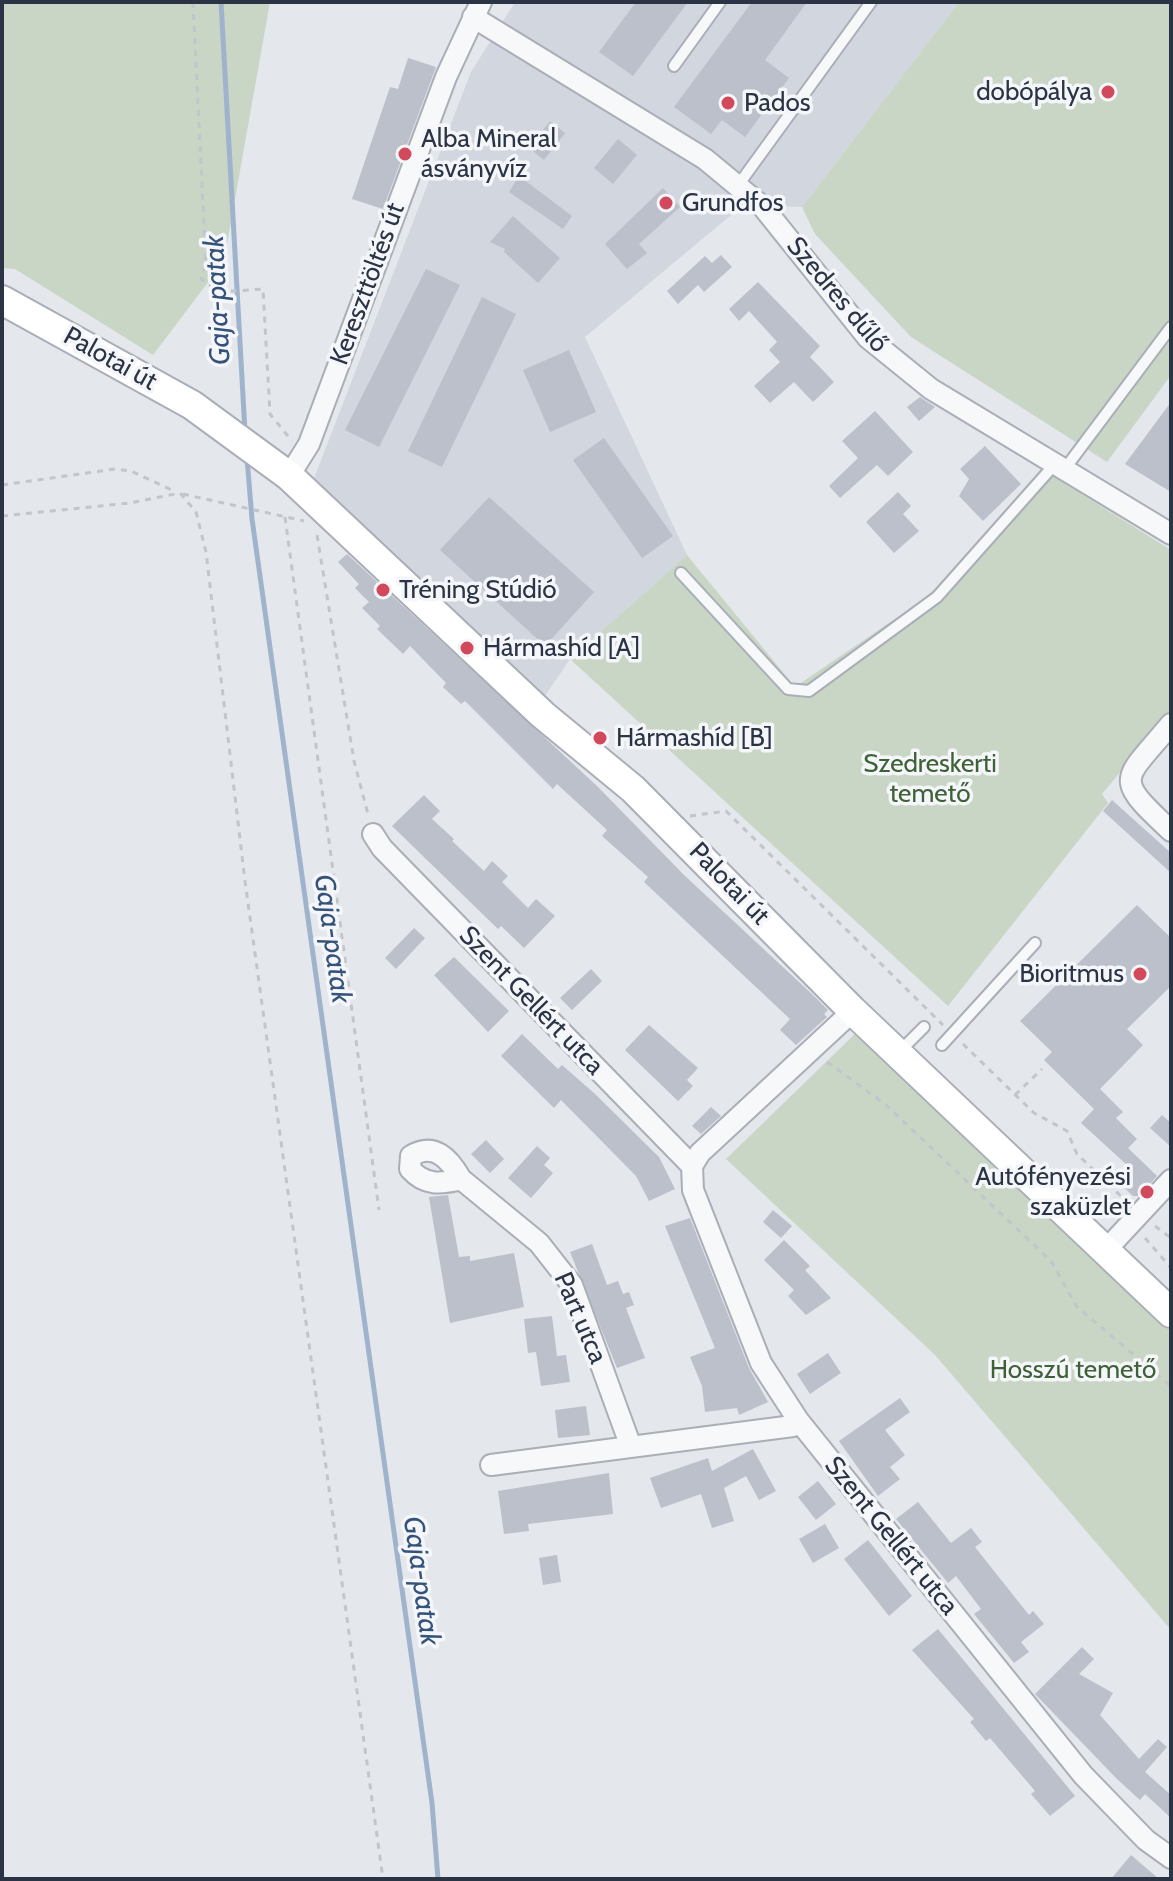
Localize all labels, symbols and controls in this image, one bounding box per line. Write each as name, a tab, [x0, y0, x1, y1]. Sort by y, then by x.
place label: dobópálya	[976, 76, 1092, 108]
marker: dobópálya	[1099, 83, 1117, 101]
place label: Pados	[744, 87, 810, 119]
marker: Pados	[719, 94, 737, 112]
place label: Alba Mineral ásványvíz	[421, 123, 557, 184]
marker: Alba Mineral ásványvíz	[396, 145, 414, 163]
place label: Grundfos	[682, 187, 784, 219]
marker: Grundfos	[657, 194, 675, 212]
street label: Kereszttöltés út	[324, 199, 412, 369]
street label: Szedres dűlő	[780, 231, 894, 359]
water label: Gaja-patak	[198, 234, 238, 366]
street label: Palotai út	[58, 321, 162, 397]
place label: Tréning Stúdió	[399, 574, 557, 606]
marker: Tréning Stúdió	[374, 581, 392, 599]
place label: Hármashíd [A]	[483, 632, 640, 664]
marker: Hármashíd [A]	[458, 639, 476, 657]
place label: Hármashíd [B]	[616, 722, 772, 754]
marker: Hármashíd [B]	[591, 729, 609, 747]
park label: Szedreskerti temető	[863, 748, 997, 810]
street label: Palotai út	[682, 836, 776, 932]
water label: Gaja-patak	[306, 872, 358, 1006]
street label: Szent Gellért utca	[452, 920, 610, 1082]
place label: Bioritmus	[1019, 958, 1124, 990]
marker: Bioritmus	[1131, 965, 1149, 983]
place label: Autófényezési szaküzlet	[975, 1161, 1131, 1222]
marker: Autófényezési szaküzlet	[1138, 1183, 1156, 1201]
street label: Part utca	[547, 1268, 613, 1368]
park label: Hosszú temető	[990, 1354, 1156, 1386]
street label: Szent Gellért utca	[818, 1451, 964, 1621]
water label: Gaja-patak	[395, 1514, 447, 1648]

